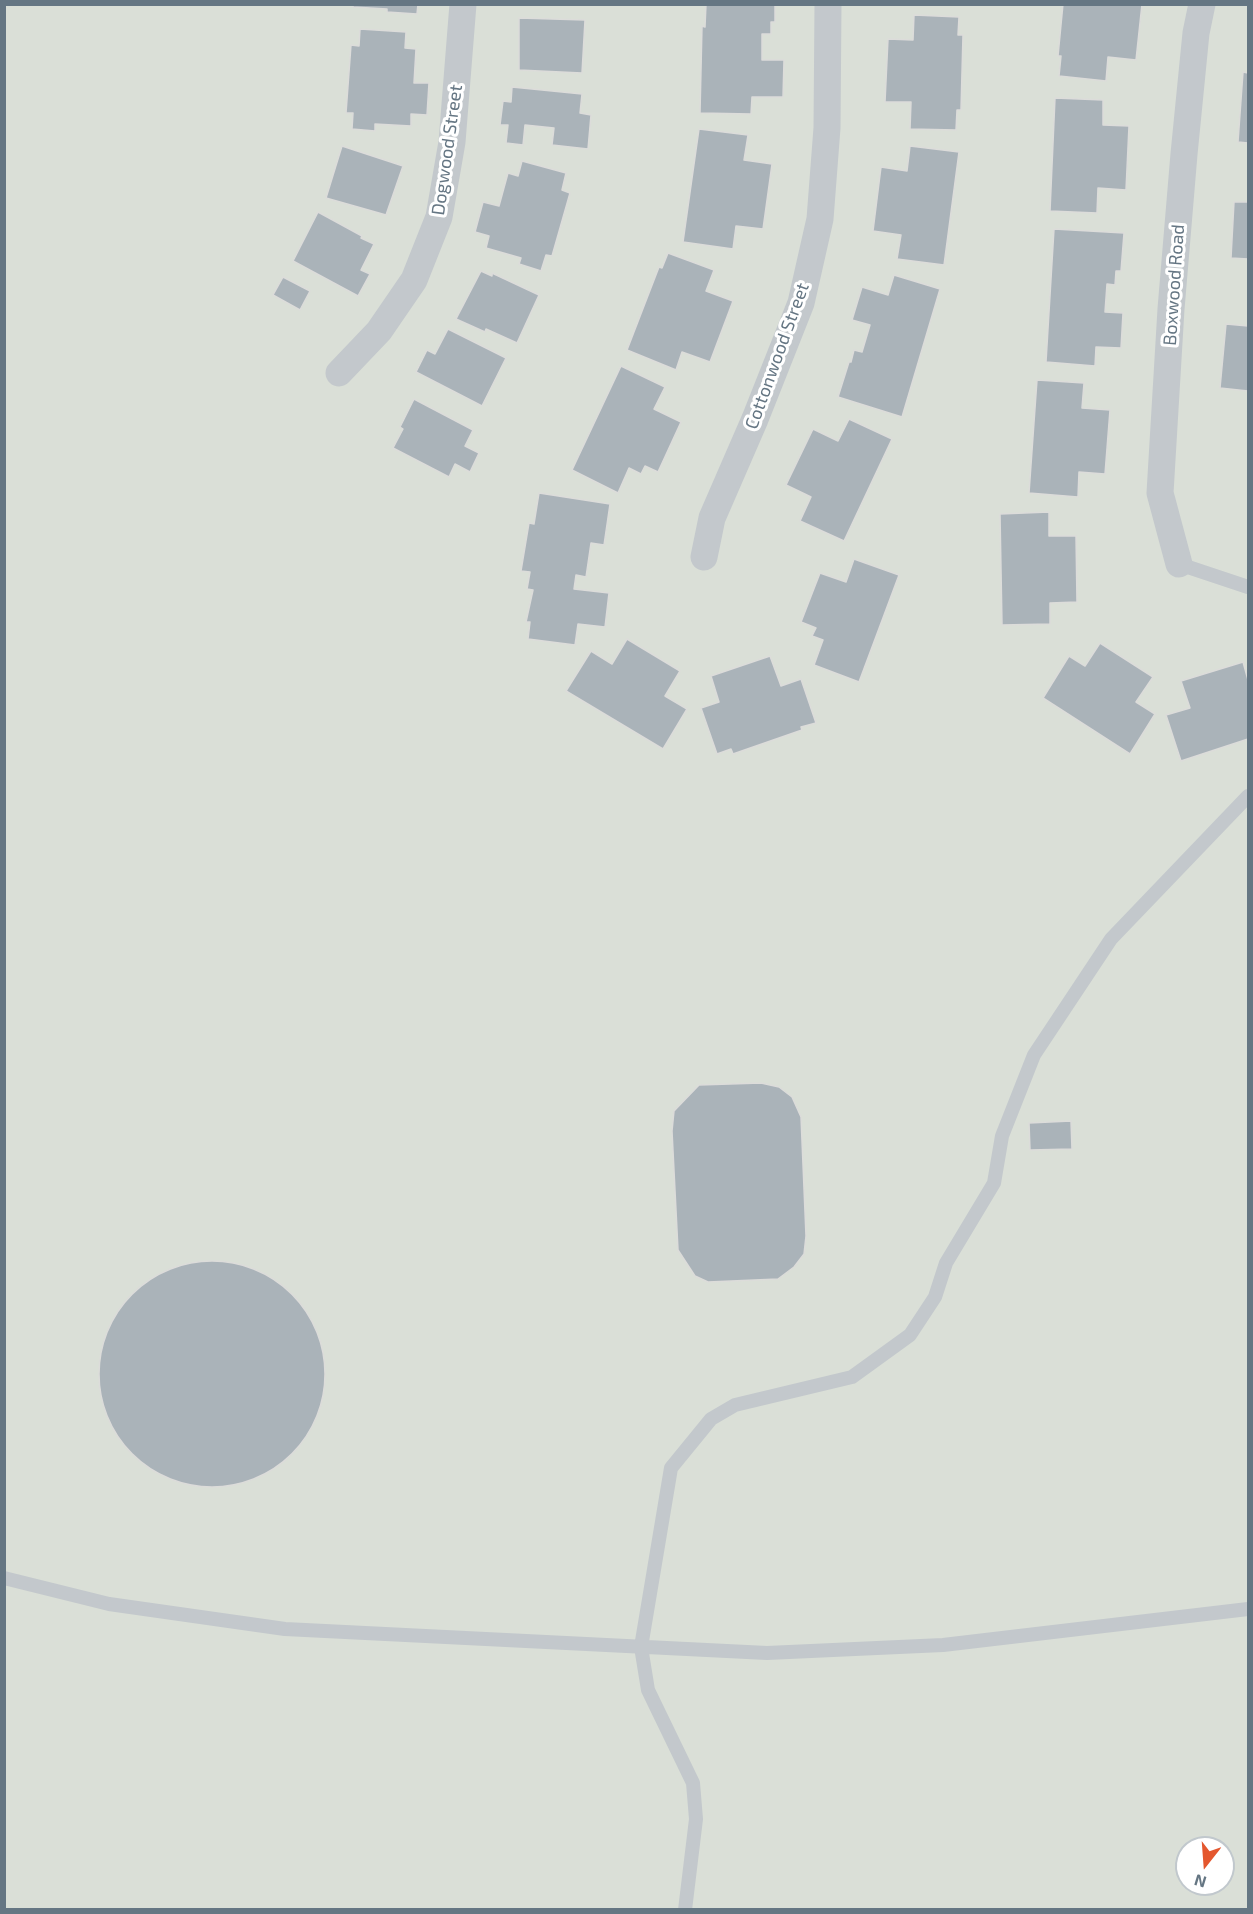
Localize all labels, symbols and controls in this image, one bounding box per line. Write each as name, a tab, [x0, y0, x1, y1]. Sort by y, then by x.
street label: Dogwood Street	[427, 83, 467, 217]
street label: Boxwood Road	[1159, 224, 1189, 346]
street label: Cottonwood Street	[740, 280, 814, 432]
north arrow	[1175, 1836, 1235, 1896]
text: N	[1192, 1871, 1208, 1893]

